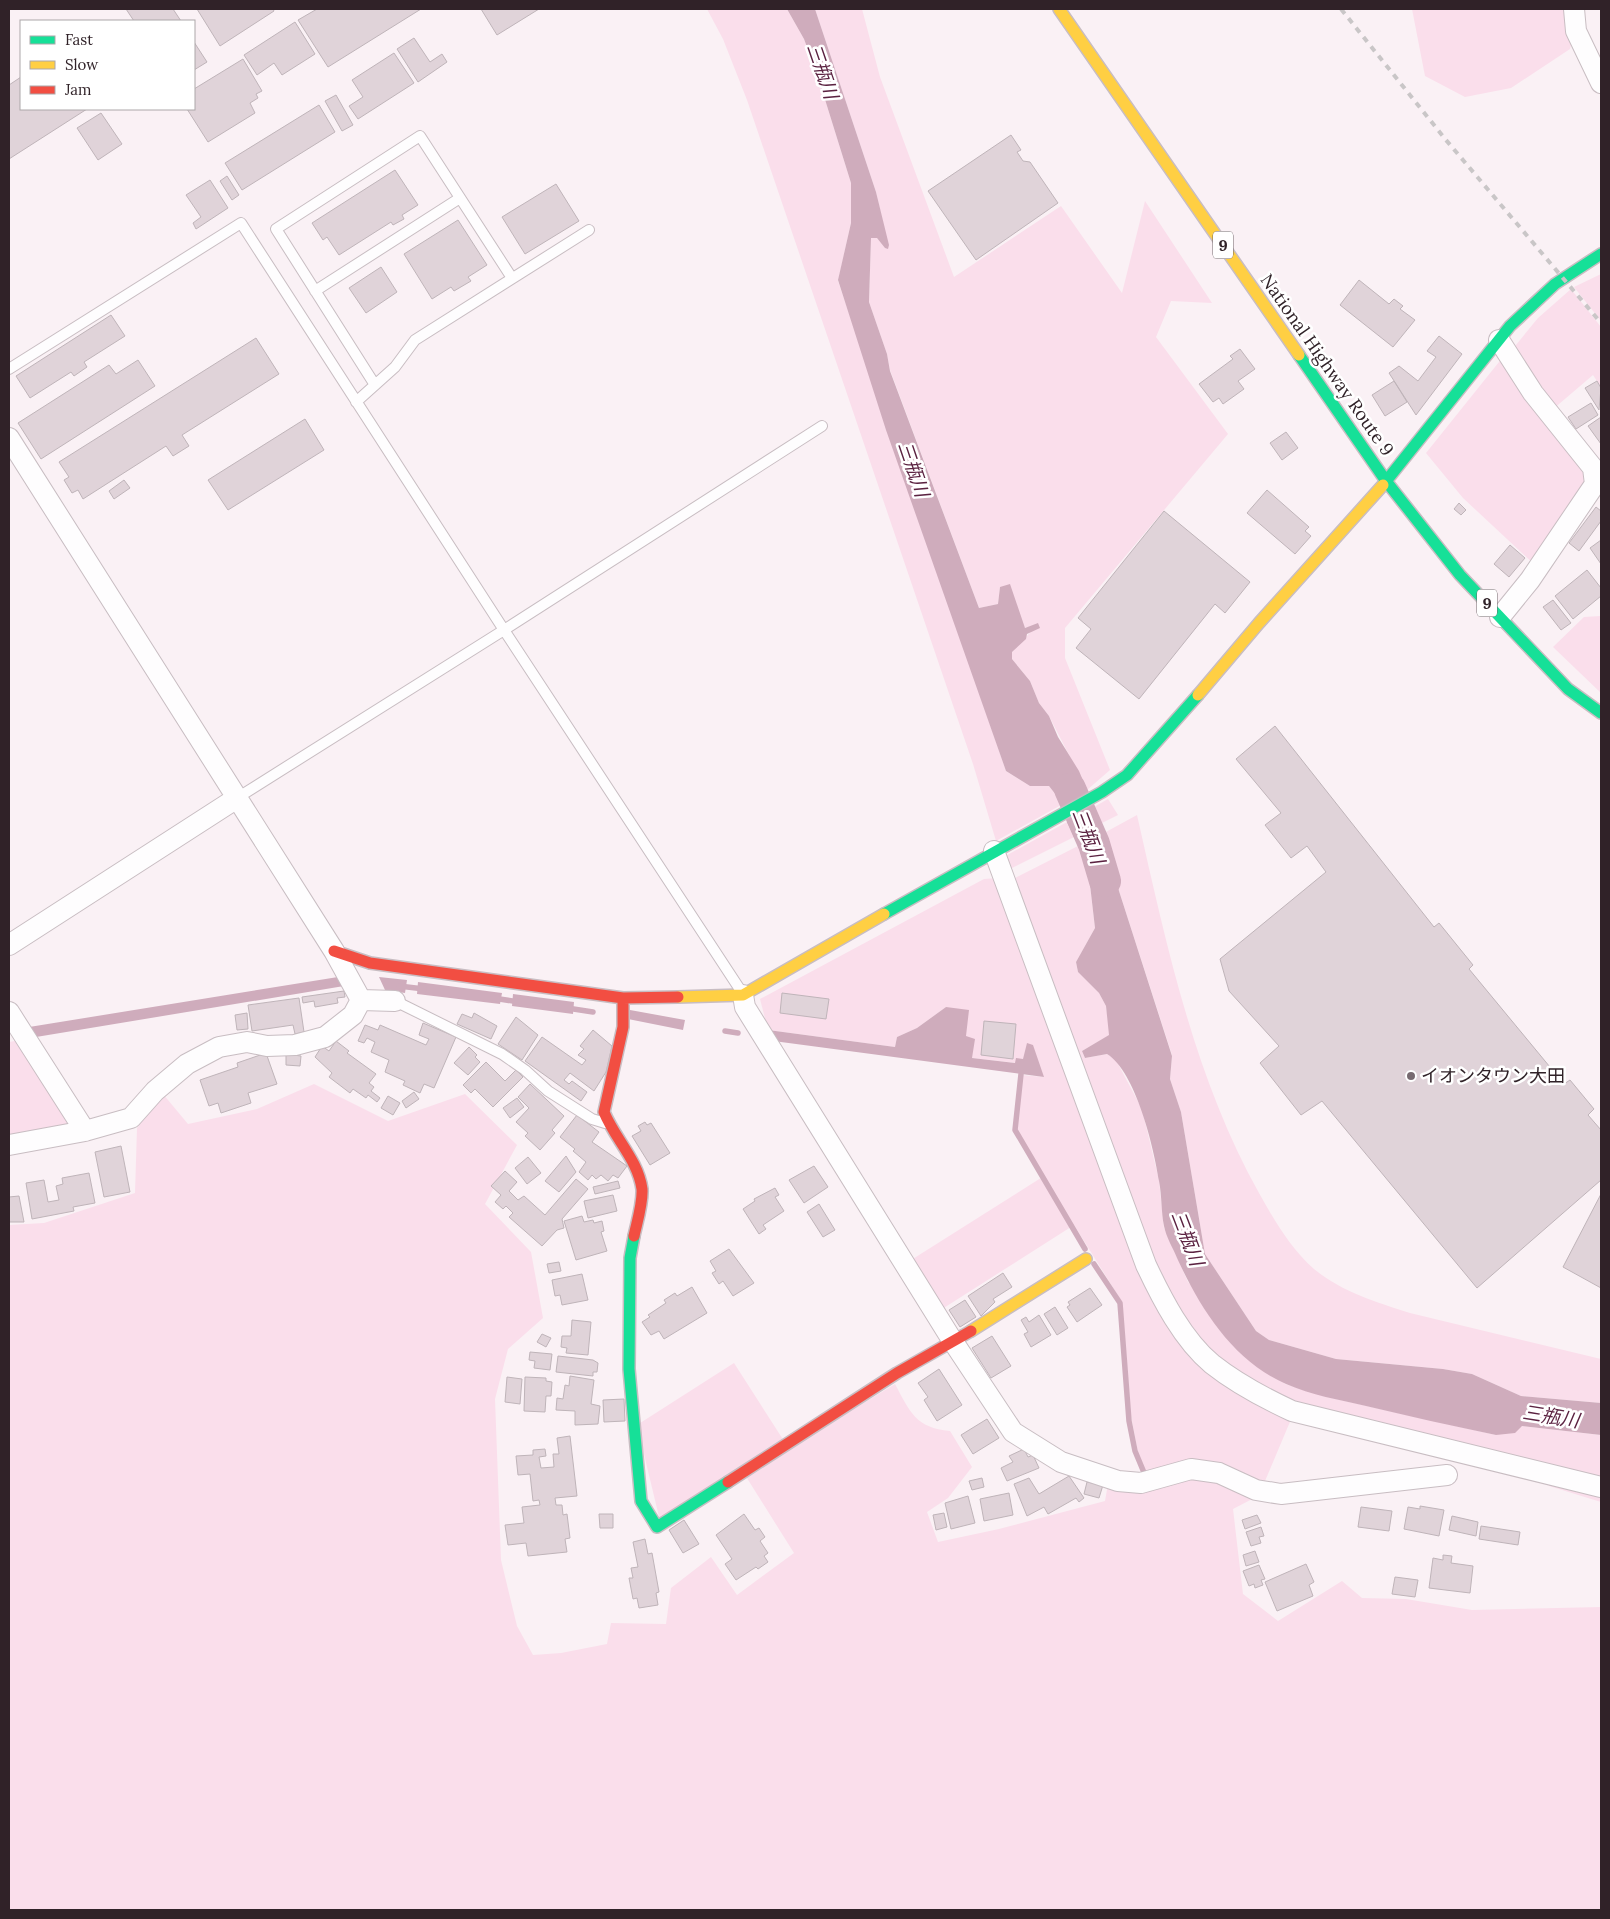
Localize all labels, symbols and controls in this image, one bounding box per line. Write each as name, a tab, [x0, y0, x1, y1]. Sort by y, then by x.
legend	[20, 20, 195, 110]
text: Fast	[65, 30, 93, 49]
water label: 三瓶川	[802, 40, 844, 104]
text: Slow	[65, 55, 98, 74]
text: Jam	[64, 80, 92, 99]
road number: 9	[1213, 232, 1233, 258]
street label: National Highway Route 9	[1256, 269, 1399, 460]
water label: 三瓶川	[893, 438, 935, 502]
road number: 9	[1477, 590, 1497, 616]
water label: 三瓶川	[1068, 805, 1111, 869]
place label: イオンタウン大田	[1421, 1064, 1565, 1087]
marker: イオンタウン大田	[1405, 1070, 1417, 1082]
water label: 三瓶川	[1167, 1207, 1210, 1271]
water label: 三瓶川	[1521, 1400, 1583, 1433]

